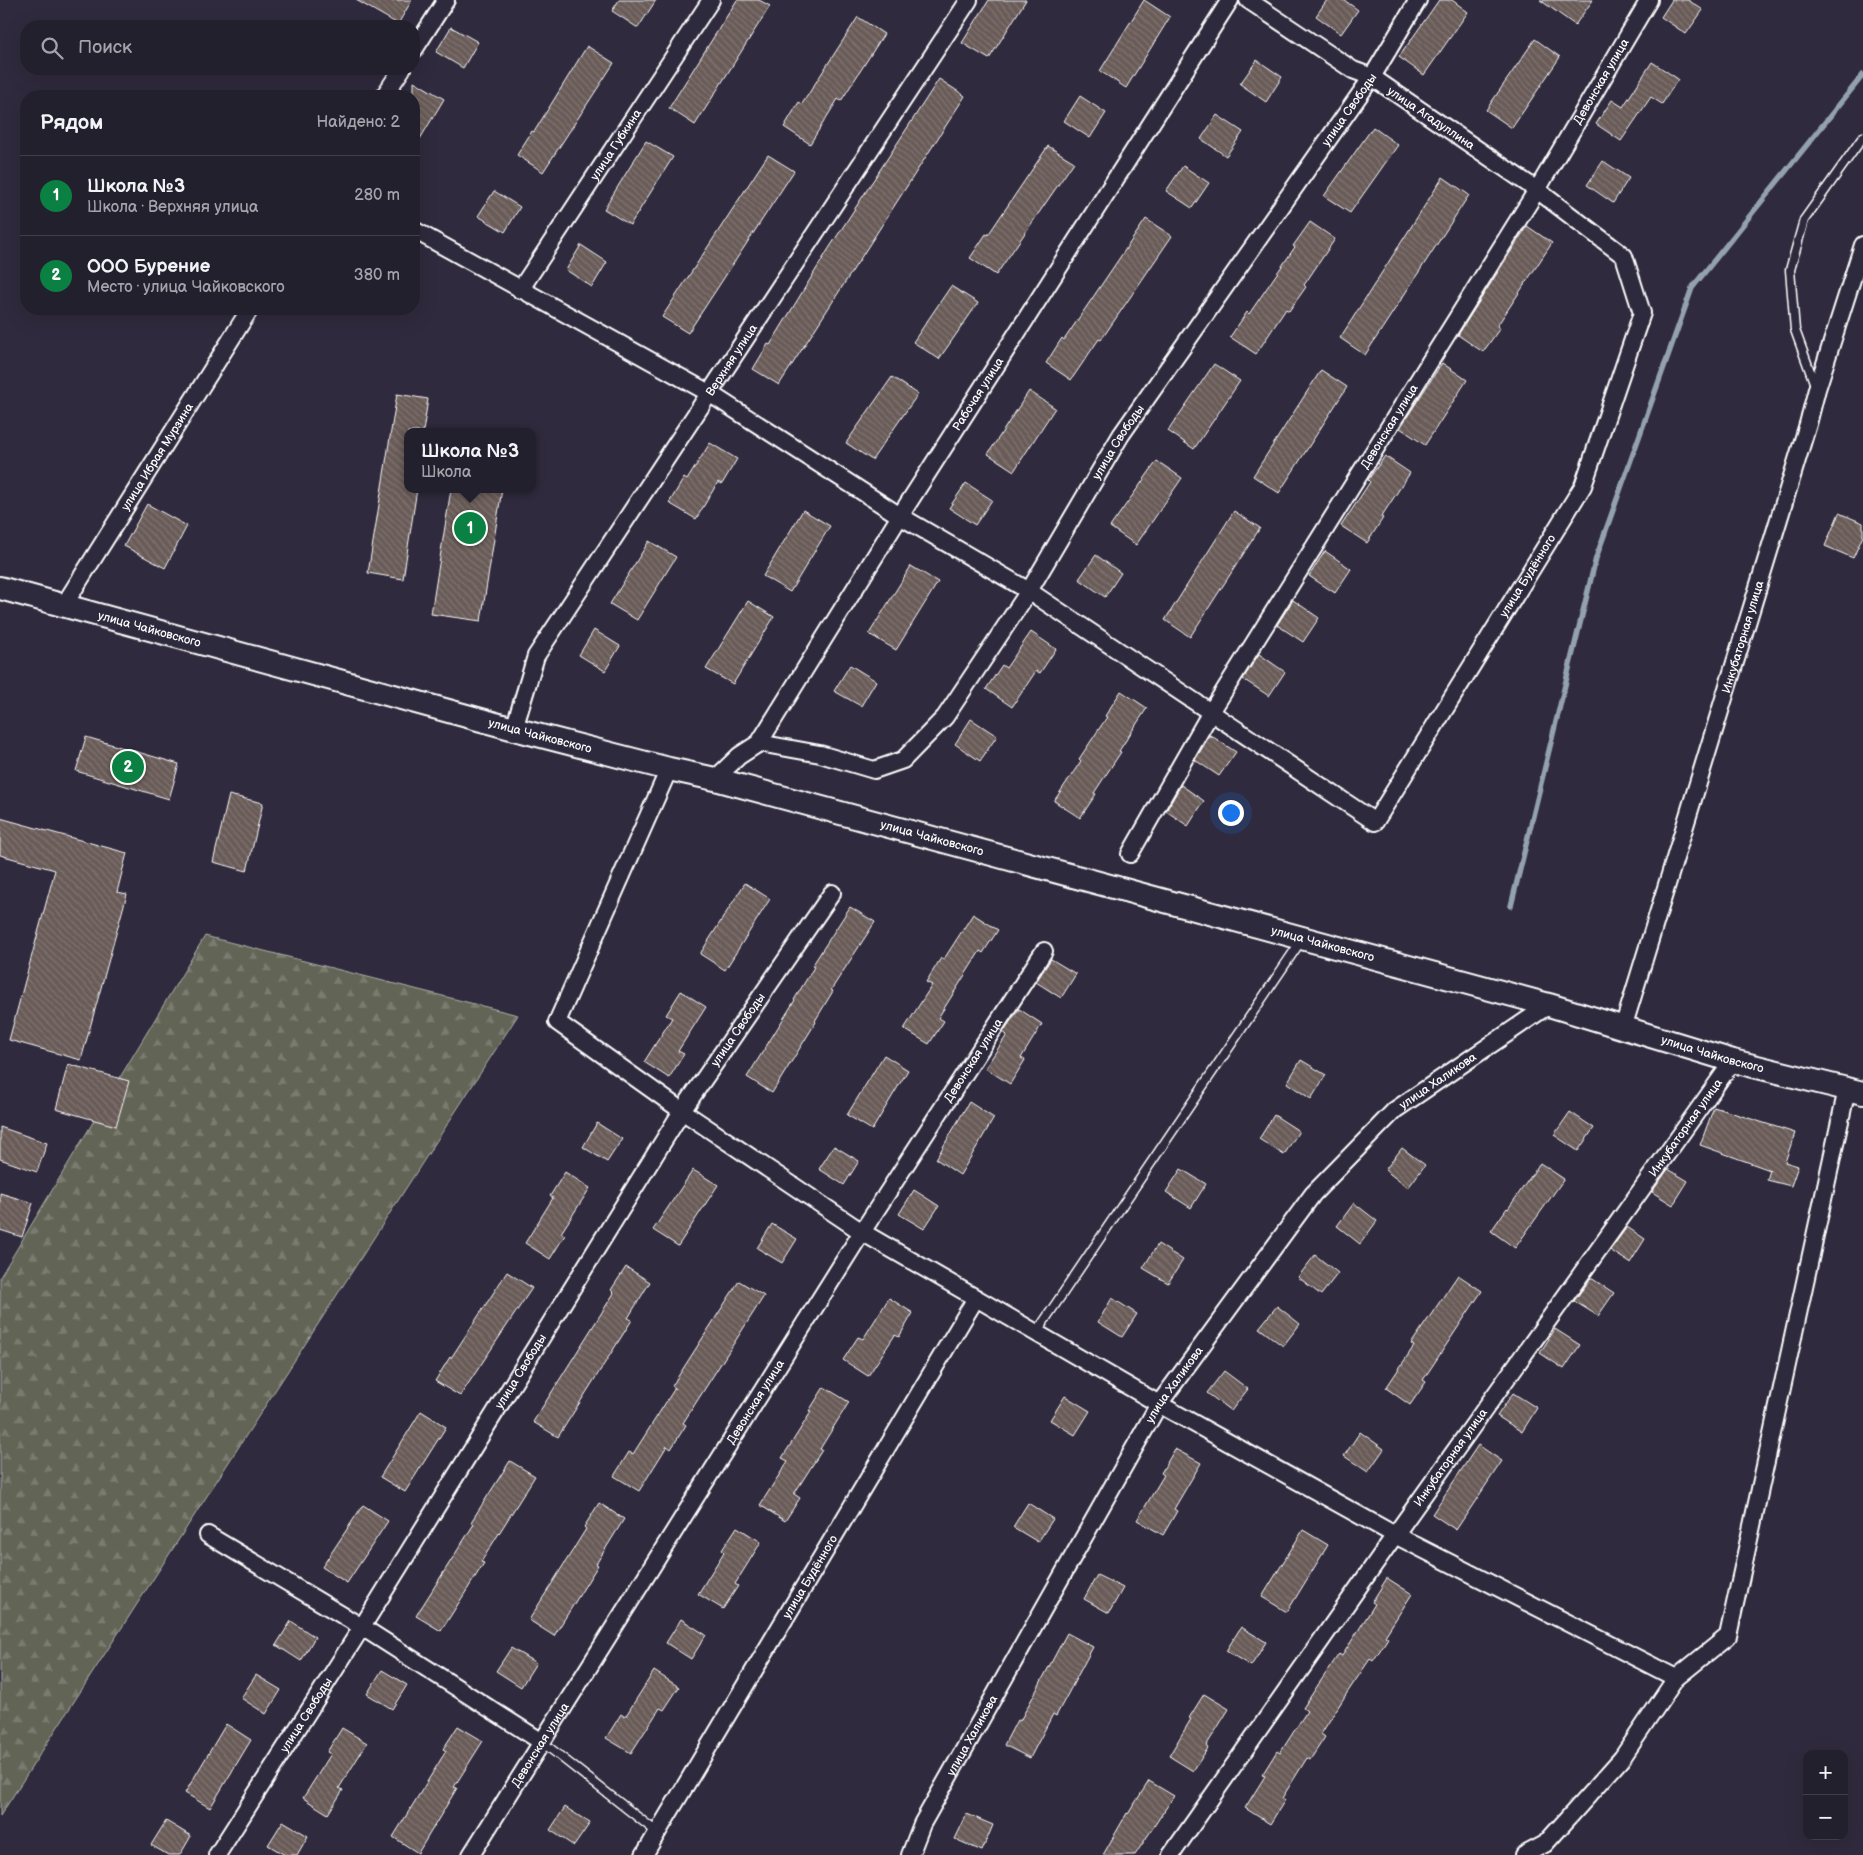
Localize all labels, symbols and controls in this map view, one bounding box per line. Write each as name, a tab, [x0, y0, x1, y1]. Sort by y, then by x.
search box	[20, 20, 420, 75]
icon: search	[38, 34, 66, 62]
text: Поиск	[78, 36, 132, 59]
street label: Девонская улица	[1570, 36, 1633, 127]
street label: улица Свободы	[1319, 71, 1380, 149]
street label: улица Агадуллина	[1384, 84, 1477, 153]
street label: улица Губкина	[587, 106, 645, 183]
text: Рядом	[40, 110, 103, 135]
text: Найдено: 2	[316, 113, 400, 132]
text: Школа №3	[87, 175, 185, 198]
text: 1	[53, 186, 59, 205]
text: 280 m	[354, 186, 400, 205]
text: Школа · Верхняя улица	[87, 198, 258, 217]
text: ООО Бурение	[87, 255, 210, 278]
text: 2	[51, 266, 61, 285]
text: 380 m	[354, 266, 400, 285]
text: Место · улица Чайковского	[87, 278, 285, 297]
street label: Верхняя улица	[703, 321, 761, 399]
street label: Рабочая улица	[949, 355, 1007, 434]
street label: Девонская улица	[1358, 382, 1422, 472]
street label: улица Ибрая Мурзина	[118, 400, 197, 514]
street label: улица Свободы	[1089, 402, 1148, 483]
popup	[404, 428, 536, 493]
text: Школа №3	[421, 440, 519, 463]
text: Школа	[421, 463, 471, 482]
pin: 1	[454, 509, 486, 547]
street label: улица Будённого	[1496, 532, 1559, 620]
street label: Инкубаторная улица	[1719, 579, 1768, 695]
street label: улица Чайковского	[96, 608, 203, 651]
street label: улица Чайковского	[487, 715, 593, 757]
pin: 2	[112, 748, 144, 786]
your location	[1218, 800, 1244, 826]
street label: улица Чайковского	[879, 817, 985, 859]
street label: улица Чайковского	[1270, 923, 1376, 965]
street label: улица Свободы	[708, 991, 769, 1070]
street label: Девонская улица	[941, 1016, 1006, 1105]
street label: улица Чайковского	[1659, 1033, 1765, 1076]
street label: улица Халикова	[1397, 1050, 1479, 1113]
street label: Инкубаторная улица	[1646, 1076, 1726, 1180]
street label: улица Свободы	[492, 1331, 550, 1412]
street label: улица Халикова	[1143, 1344, 1207, 1426]
street label: Девонская улица	[724, 1357, 788, 1447]
street label: Инкубаторная улица	[1411, 1406, 1491, 1510]
street label: улица Будённого	[780, 1532, 841, 1622]
street label: улица Свободы	[277, 1675, 336, 1755]
street label: улица Халикова	[944, 1693, 1001, 1779]
street label: Девонская улица	[508, 1700, 573, 1790]
map controls	[1803, 1750, 1848, 1840]
button: +	[1803, 1750, 1848, 1795]
button: −	[1803, 1795, 1848, 1840]

